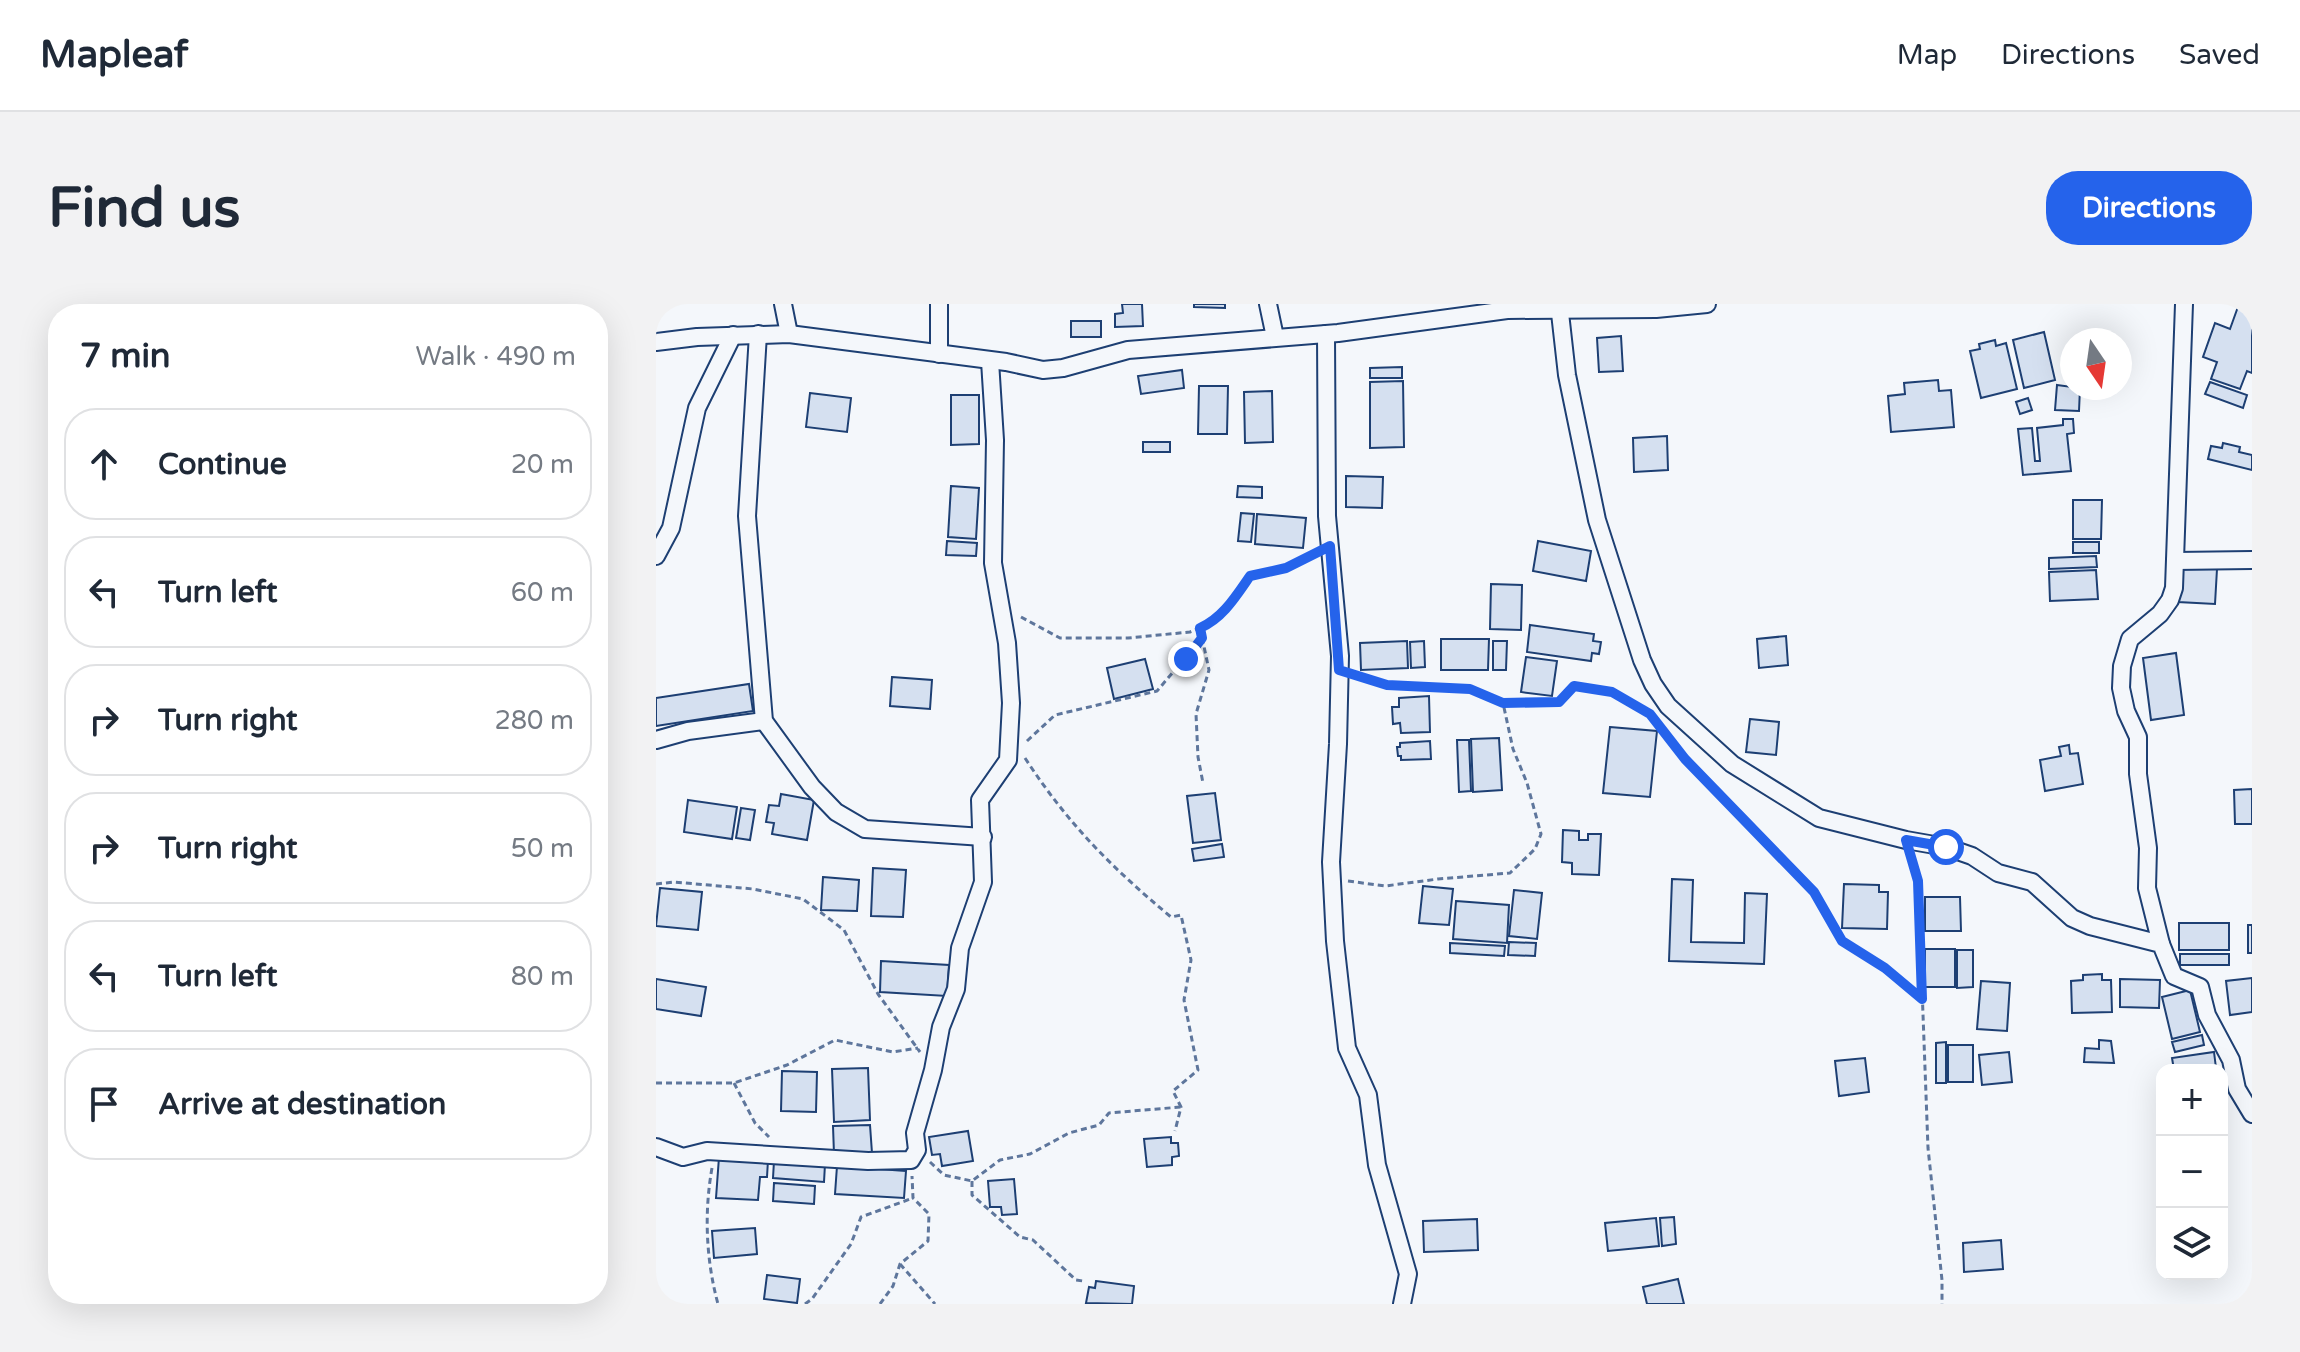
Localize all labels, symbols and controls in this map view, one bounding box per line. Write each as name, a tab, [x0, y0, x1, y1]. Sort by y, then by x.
text: Mapleaf	[40, 32, 188, 78]
text: Map	[1897, 38, 1957, 72]
text: Directions	[2001, 38, 2135, 72]
text: Saved	[2179, 38, 2260, 72]
button: Directions	[2046, 171, 2252, 245]
text: Find us	[48, 175, 240, 242]
north arrow	[2060, 328, 2132, 400]
text: 7 min	[80, 336, 171, 377]
text: Walk · 490 m	[416, 341, 576, 372]
icon: ahead	[82, 442, 126, 486]
text: Continue	[158, 446, 287, 483]
text: 20 m	[511, 449, 574, 480]
icon: left	[82, 570, 126, 614]
text: Turn left	[158, 574, 277, 611]
text: 60 m	[511, 577, 574, 608]
route end	[1168, 641, 1204, 677]
icon: right	[82, 698, 126, 742]
text: Turn right	[158, 702, 298, 739]
text: 280 m	[494, 705, 574, 736]
icon: right	[82, 826, 126, 870]
route start	[1928, 829, 1964, 865]
text: Turn right	[158, 830, 298, 867]
text: 50 m	[511, 833, 574, 864]
icon: left	[82, 954, 126, 998]
text: Turn left	[158, 958, 277, 995]
text: 80 m	[511, 961, 574, 992]
map controls	[2156, 1064, 2228, 1280]
button: +	[2156, 1064, 2228, 1136]
icon: arrive	[82, 1082, 126, 1126]
text: Arrive at destination	[158, 1086, 446, 1123]
button: −	[2156, 1136, 2228, 1208]
button: layers	[2156, 1208, 2228, 1280]

